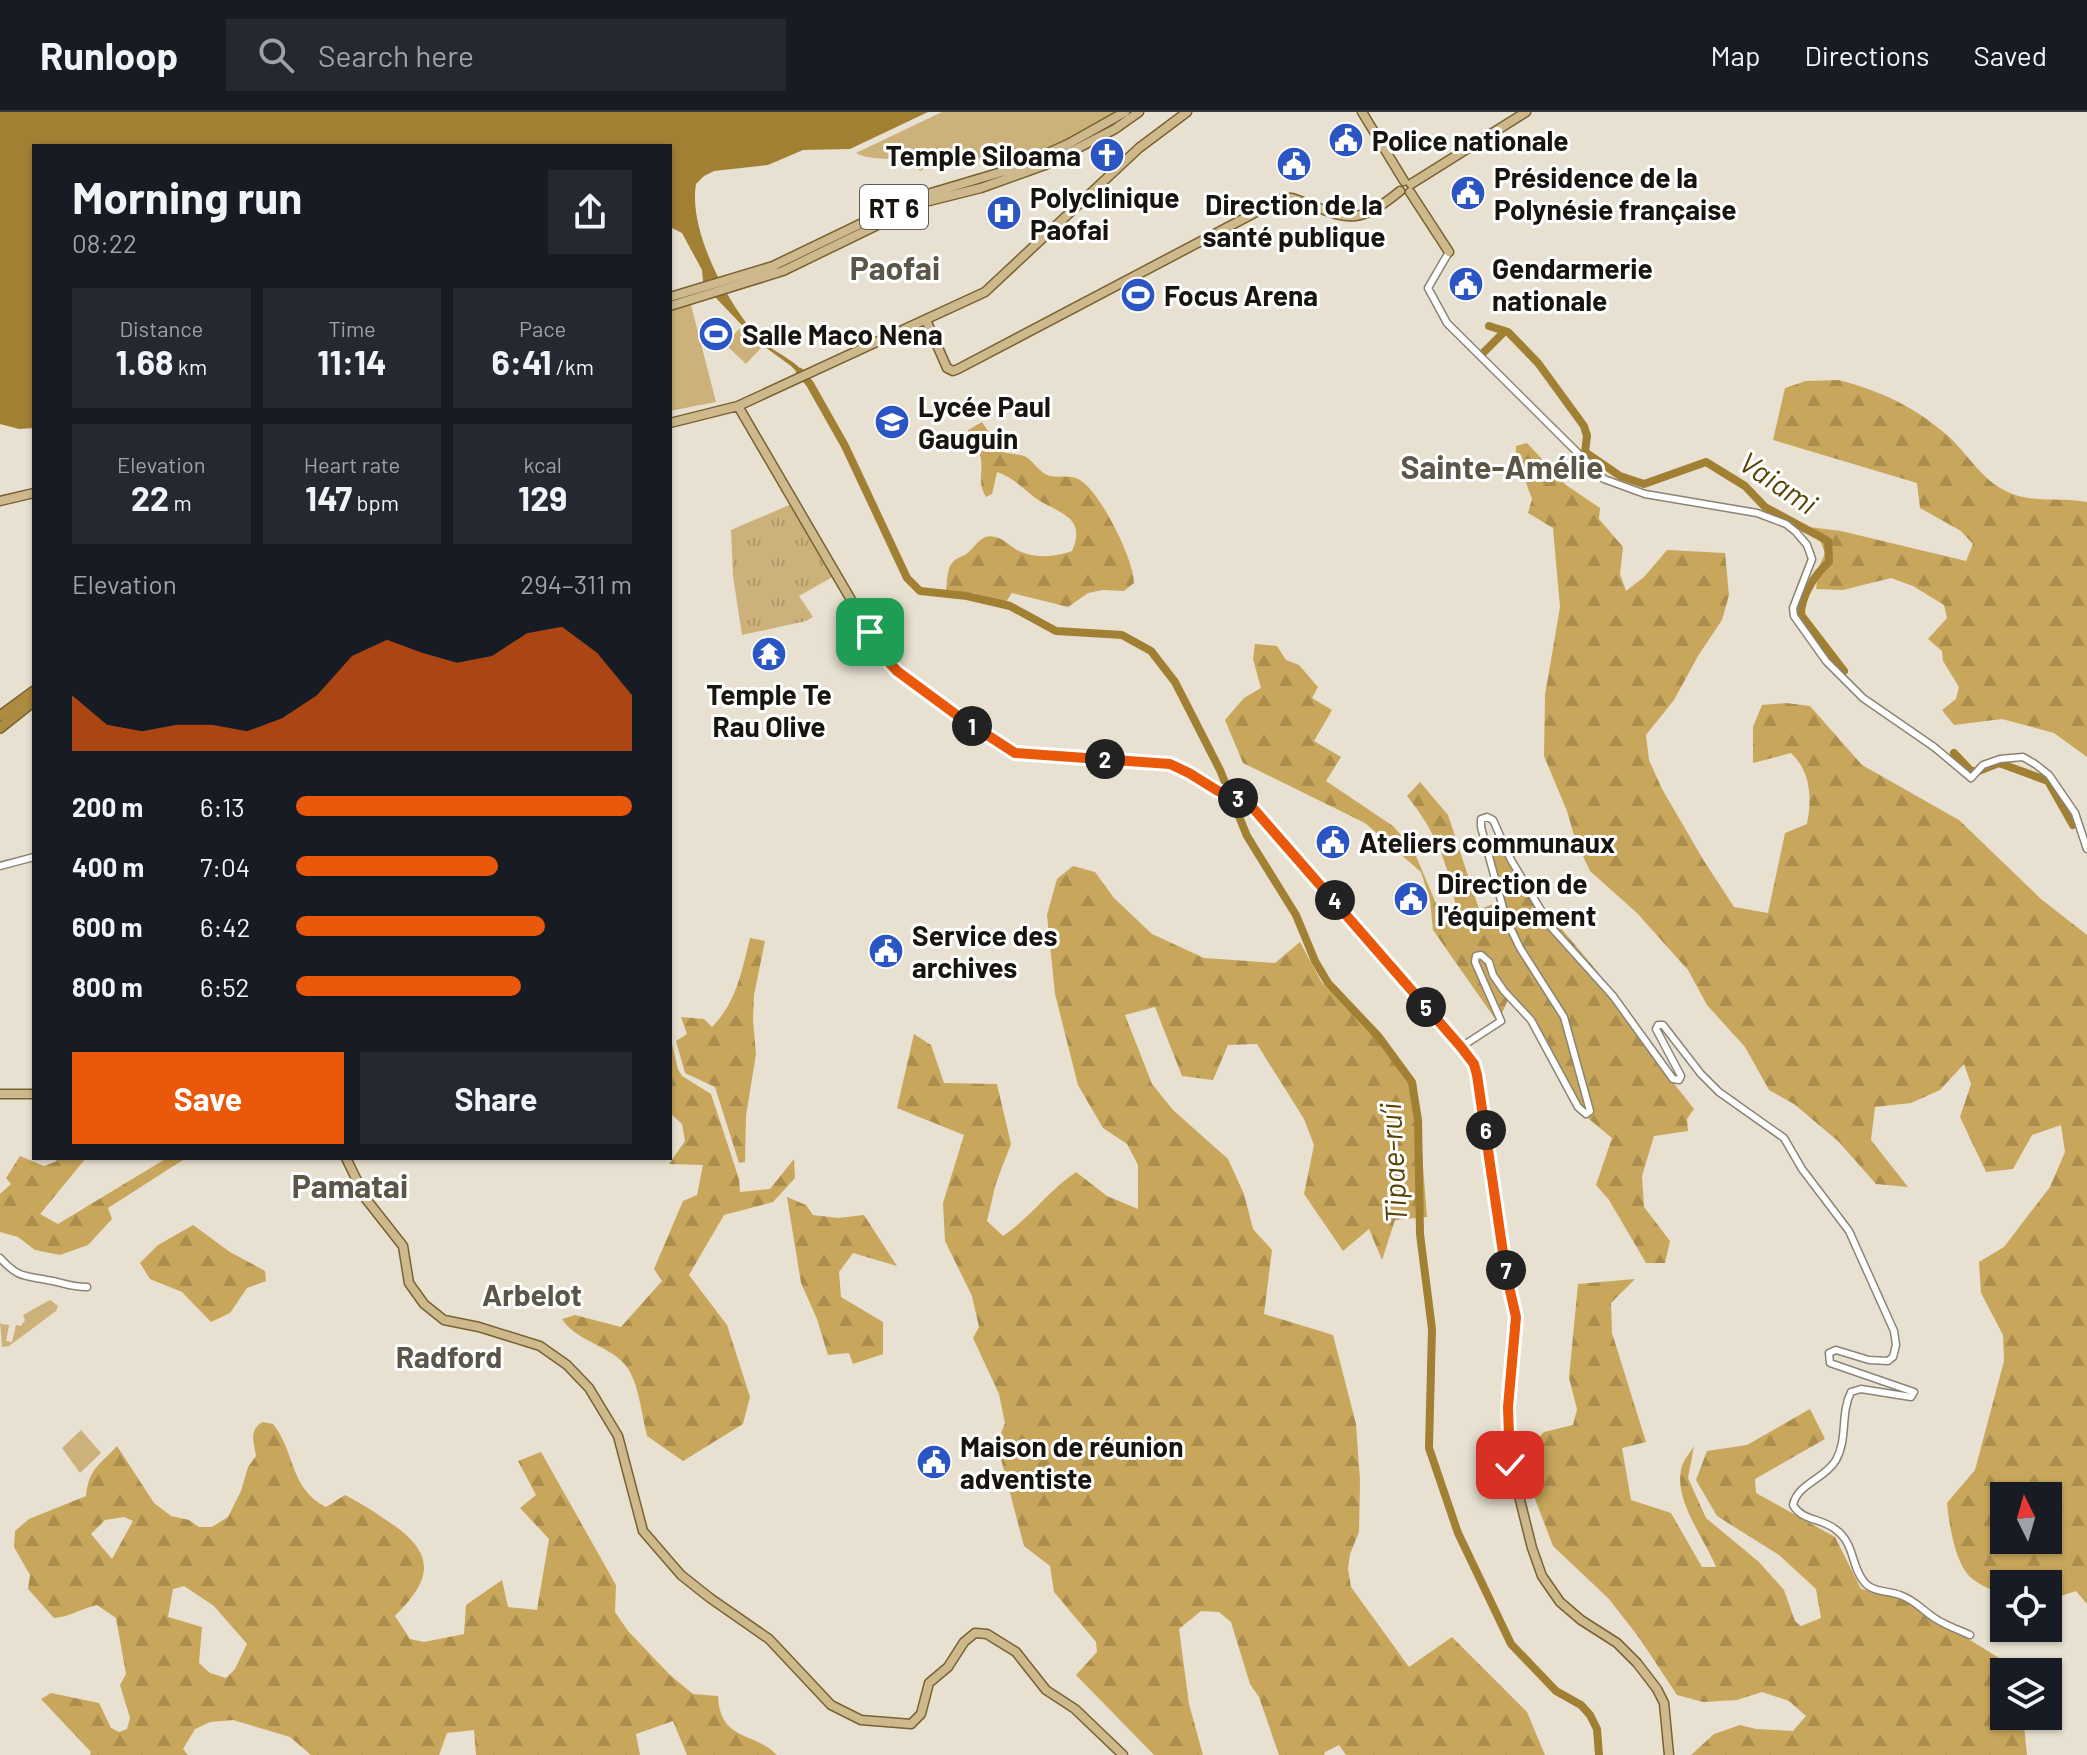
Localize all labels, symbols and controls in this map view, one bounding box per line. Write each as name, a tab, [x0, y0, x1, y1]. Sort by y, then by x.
search box	[226, 19, 786, 91]
text: Runloop	[40, 32, 178, 78]
icon: search	[254, 33, 298, 77]
text: Search here	[318, 37, 474, 73]
text: Map	[1711, 38, 1760, 72]
text: Directions	[1804, 38, 1930, 72]
text: Saved	[1974, 38, 2047, 72]
public building icon: Police nationale	[1327, 121, 1365, 159]
place label: Police nationale	[1372, 123, 1569, 157]
church icon: Temple Siloama	[1088, 136, 1126, 174]
place label: Temple Siloama	[886, 138, 1081, 172]
public building icon: Direction de la santé publique	[1275, 145, 1313, 183]
place label: Présidence de la Polynésie française	[1494, 160, 1737, 226]
text: Morning run	[72, 170, 302, 223]
button: share	[548, 170, 632, 254]
public building icon: Présidence de la Polynésie française	[1449, 174, 1487, 212]
place label: Polyclinique Paofai	[1030, 180, 1179, 246]
road number: RT 6	[860, 185, 928, 229]
place label: Direction de la santé publique	[1203, 187, 1385, 253]
hospital icon: Polyclinique Paofai	[985, 194, 1023, 232]
text: 08:22	[72, 227, 137, 258]
district label: Paofai	[850, 248, 940, 286]
place label: Gendarmerie nationale	[1492, 251, 1653, 317]
public building icon: Gendarmerie nationale	[1447, 265, 1485, 303]
sports icon: Focus Arena	[1119, 276, 1157, 314]
place label: Focus Arena	[1164, 278, 1318, 312]
text: Distance	[119, 315, 203, 341]
text: Time	[328, 315, 376, 341]
text: Pace	[519, 315, 566, 341]
sports icon: Salle Maco Nena	[697, 315, 735, 353]
place label: Salle Maco Nena	[742, 317, 943, 351]
text: 1.68	[116, 341, 173, 382]
text: 11:14	[317, 341, 387, 382]
text: 6:41	[491, 341, 551, 382]
text: km	[173, 353, 207, 379]
text: /km	[551, 353, 594, 379]
place label: Lycée Paul Gauguin	[918, 389, 1051, 455]
school or university icon: Lycée Paul Gauguin	[873, 403, 911, 441]
water label: Vaiami	[1733, 443, 1825, 521]
district label: Sainte-Amélie	[1401, 447, 1603, 485]
text: Elevation	[117, 451, 206, 477]
text: Heart rate	[304, 451, 400, 477]
text: kcal	[523, 451, 562, 477]
text: 22	[131, 477, 169, 518]
text: 147	[305, 477, 352, 518]
text: 129	[518, 477, 567, 518]
text: m	[169, 489, 192, 515]
text: bpm	[352, 489, 399, 515]
text: Elevation	[72, 568, 177, 599]
text: 294–311 m	[520, 568, 632, 599]
pin	[836, 598, 904, 666]
icon: arrive	[848, 610, 892, 654]
temple icon: Temple Te Rau Olive	[750, 635, 788, 673]
place label: Temple Te Rau Olive	[706, 677, 832, 743]
pin: 1	[952, 706, 992, 746]
text: 1	[968, 713, 976, 739]
pin: 2	[1085, 739, 1125, 779]
text: 2	[1099, 746, 1111, 772]
pin: 3	[1218, 778, 1258, 818]
text: 3	[1232, 785, 1244, 811]
text: 200 m	[72, 791, 143, 822]
text: 6:13	[200, 791, 245, 822]
public building icon: Ateliers communaux	[1314, 823, 1352, 861]
place label: Ateliers communaux	[1359, 825, 1615, 859]
text: 400 m	[72, 851, 144, 882]
text: 7:04	[200, 851, 250, 882]
place label: Direction de l'équipement	[1437, 866, 1596, 932]
pin: 4	[1315, 880, 1355, 920]
public building icon: Direction de l'équipement	[1392, 880, 1430, 918]
text: 4	[1328, 887, 1342, 913]
text: 600 m	[72, 911, 143, 942]
text: 6:42	[200, 911, 250, 942]
place label: Service des archives	[912, 918, 1057, 984]
public building icon: Service des archives	[867, 932, 905, 970]
text: 800 m	[72, 971, 143, 1002]
text: 6:52	[200, 971, 250, 1002]
pin: 5	[1406, 987, 1446, 1027]
text: 5	[1420, 994, 1432, 1020]
button: Save	[72, 1052, 344, 1144]
button: Share	[360, 1052, 632, 1144]
water label: Tipae-ru’i	[1371, 1101, 1413, 1224]
pin: 6	[1466, 1110, 1506, 1150]
text: 6	[1480, 1117, 1492, 1143]
district label: Pamatai	[292, 1166, 408, 1204]
pin: 7	[1486, 1250, 1526, 1290]
text: 7	[1501, 1257, 1511, 1283]
district label: Arbelot	[482, 1276, 582, 1312]
district label: Radford	[396, 1338, 502, 1374]
place label: Maison de réunion adventiste	[960, 1429, 1183, 1495]
pin	[1476, 1431, 1544, 1499]
public building icon: Maison de réunion adventiste	[915, 1443, 953, 1481]
icon: check	[1488, 1443, 1532, 1487]
north arrow	[1990, 1482, 2062, 1554]
map controls	[1990, 1482, 2062, 1730]
button: locate	[1990, 1570, 2062, 1642]
button: layers	[1990, 1658, 2062, 1730]

